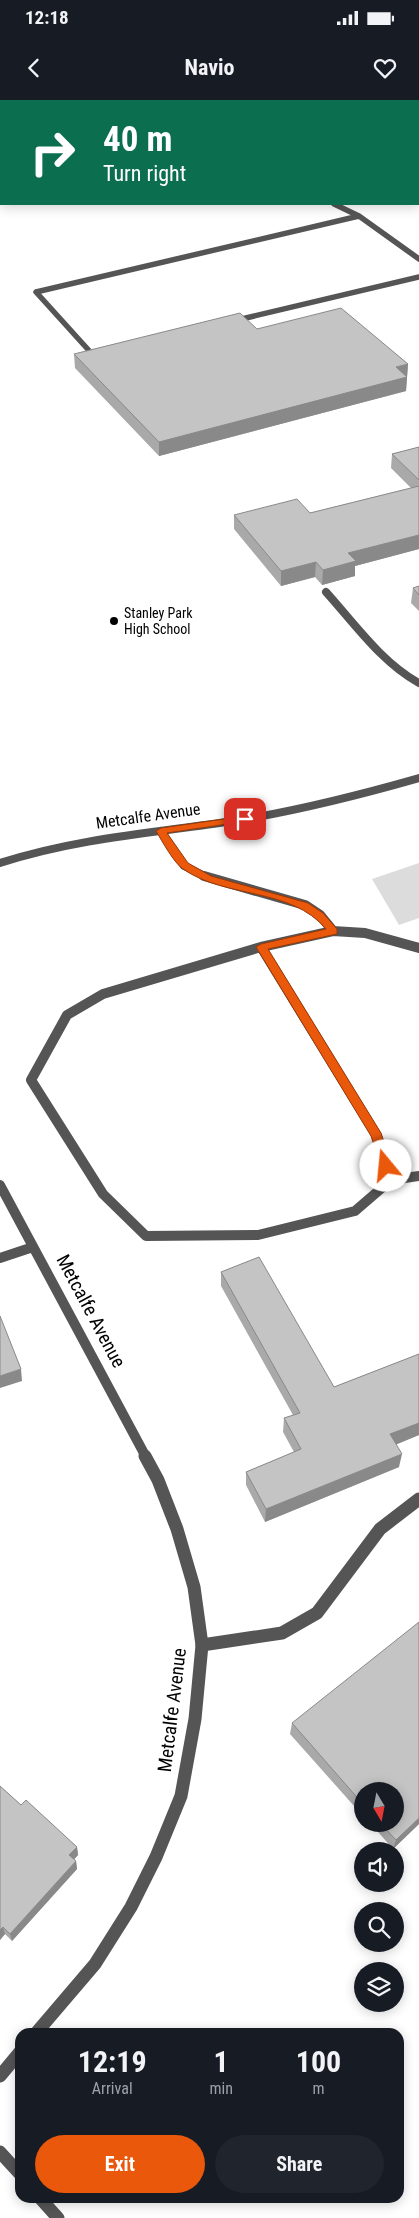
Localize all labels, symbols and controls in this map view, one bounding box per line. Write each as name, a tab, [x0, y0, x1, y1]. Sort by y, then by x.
text: 12:18	[25, 6, 69, 29]
icon: back	[20, 54, 48, 82]
icon: heart	[371, 54, 399, 82]
text: Navio	[184, 55, 235, 80]
text: 40 m	[103, 119, 172, 160]
icon: right	[20, 120, 85, 185]
text: Turn right	[103, 161, 186, 186]
place label: Stanley Park High School	[124, 605, 193, 637]
marker: Stanley Park High School	[108, 615, 120, 627]
pin	[224, 798, 266, 840]
street label: Metcalfe Avenue	[95, 799, 201, 833]
icon: arrive	[231, 805, 259, 833]
position arrow	[359, 1139, 411, 1191]
street label: Metcalfe Avenue	[52, 1250, 131, 1372]
street label: Metcalfe Avenue	[153, 1647, 191, 1773]
north arrow	[354, 1782, 404, 1832]
map controls	[354, 1782, 404, 2012]
button: sound	[354, 1842, 404, 1892]
button: search	[354, 1902, 404, 1952]
button: layers	[354, 1962, 404, 2012]
text: 12:19	[78, 2044, 147, 2079]
text: 1	[214, 2044, 229, 2079]
text: 100	[296, 2044, 341, 2079]
text: Arrival	[92, 2079, 133, 2098]
text: min	[209, 2079, 233, 2098]
text: m	[312, 2079, 324, 2098]
button: Exit	[35, 2135, 205, 2193]
button: Share	[215, 2135, 384, 2193]

